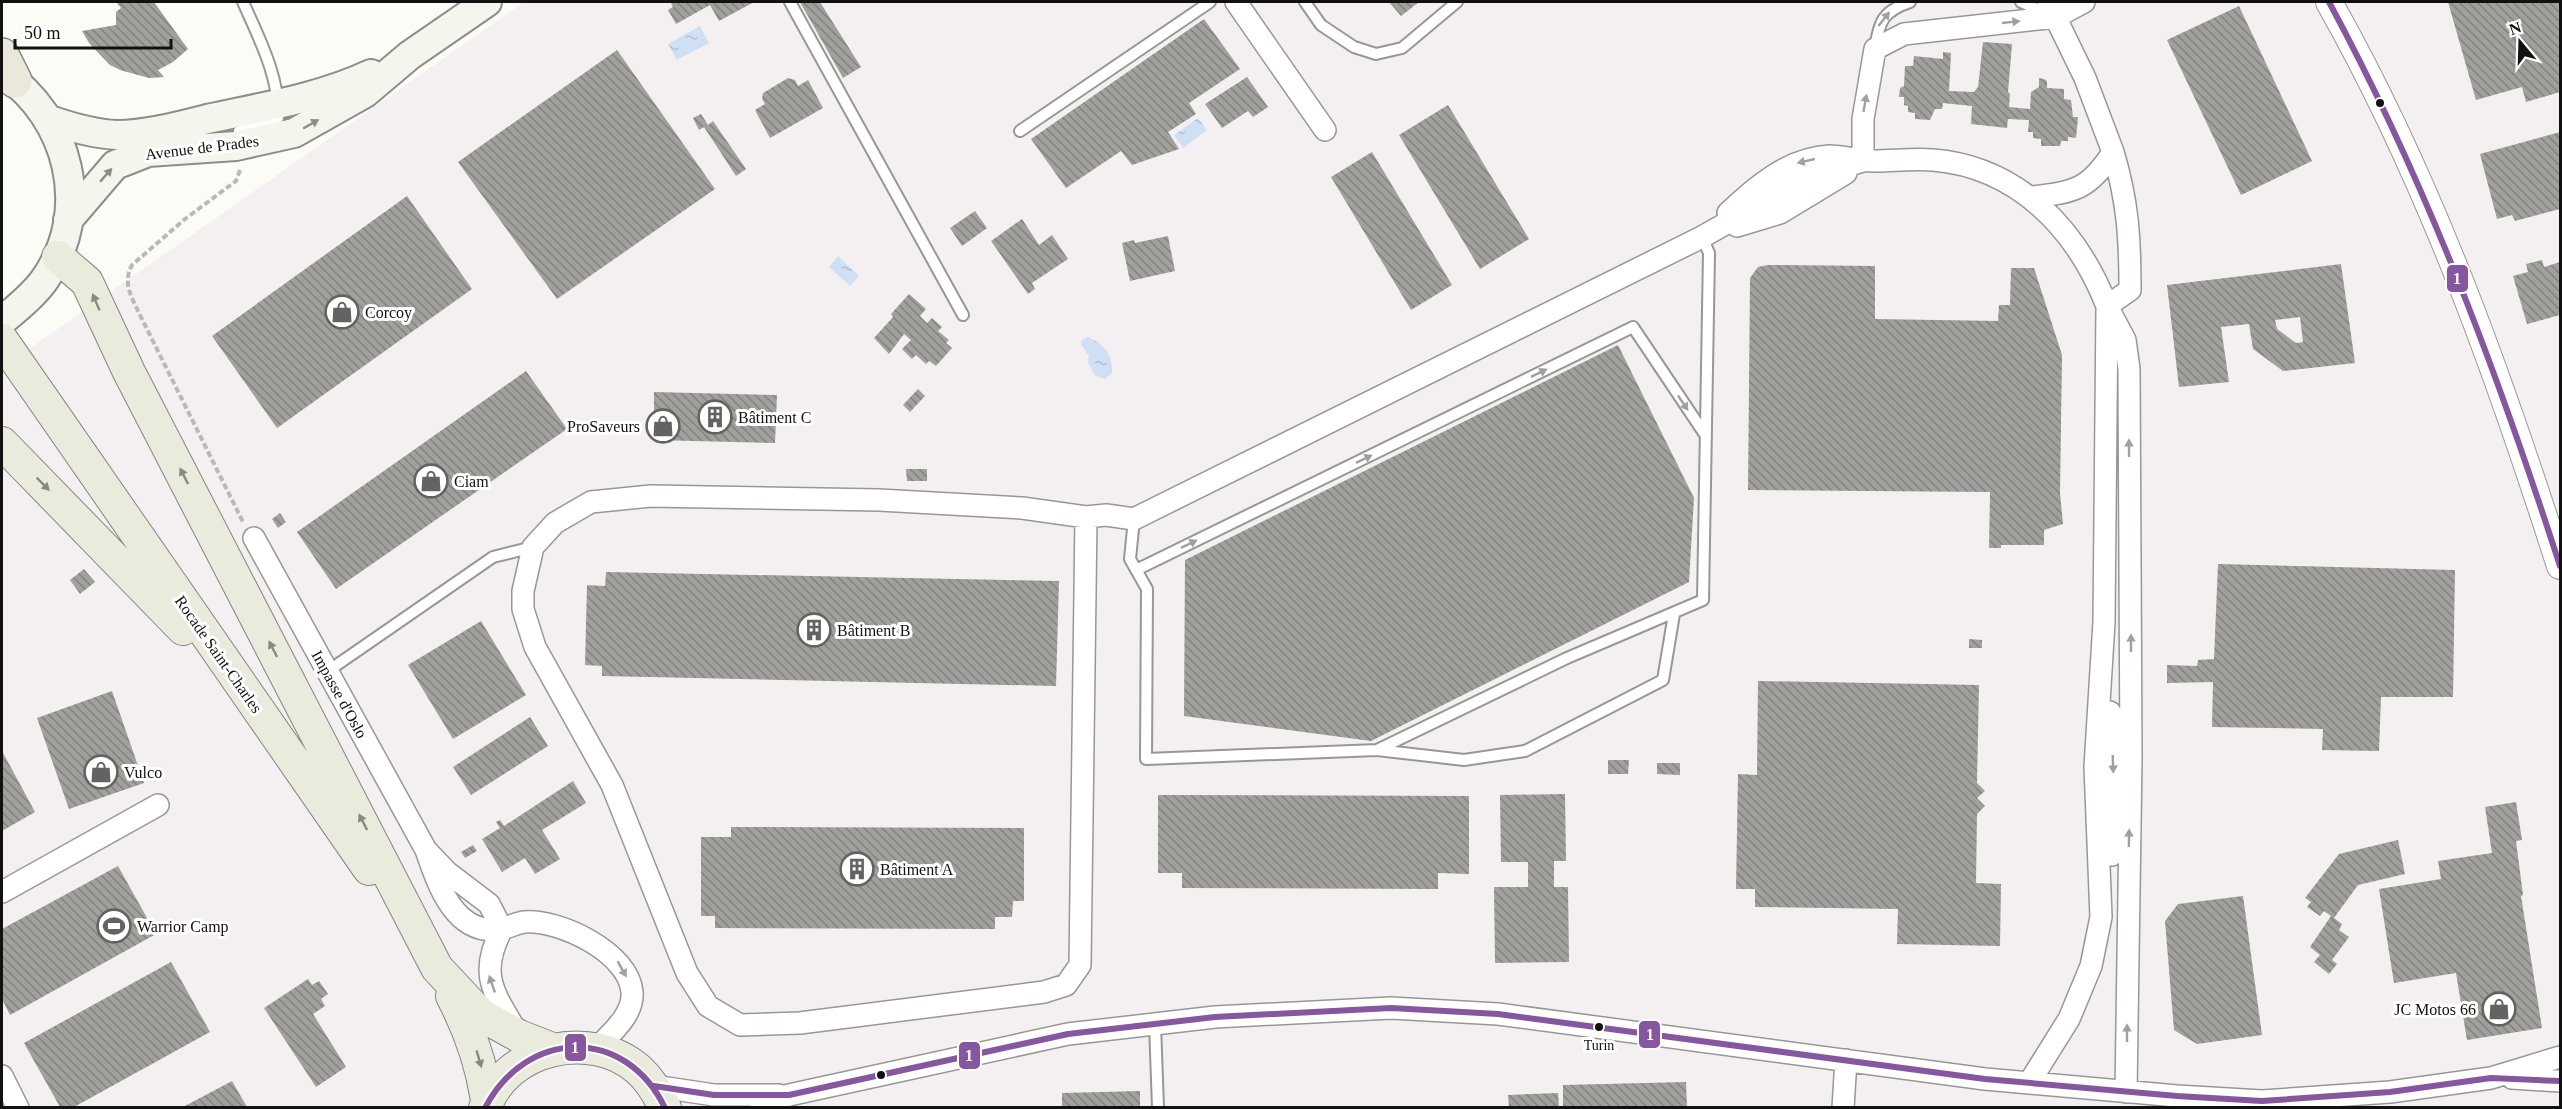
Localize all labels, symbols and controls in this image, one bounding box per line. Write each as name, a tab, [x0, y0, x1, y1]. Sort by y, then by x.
one-way arrow	[1878, 11, 1891, 27]
scale bar	[15, 12, 171, 50]
north arrow	[2490, 12, 2550, 72]
one-way arrow	[2001, 17, 2020, 27]
text: N	[2507, 18, 2524, 38]
text: 50 m	[24, 23, 61, 43]
one-way arrow	[1861, 93, 1870, 112]
unlabelled marker	[2374, 97, 2386, 109]
one-way arrow	[303, 118, 319, 129]
street label: Avenue de Prades	[144, 132, 260, 163]
one-way arrow	[1796, 157, 1815, 167]
one-way arrow	[99, 168, 113, 183]
line badge: 1	[2446, 264, 2469, 293]
text: 1	[2453, 270, 2461, 287]
one-way arrow	[91, 293, 100, 311]
shop icon: Corcoy	[324, 294, 360, 330]
place label: Corcoy	[365, 304, 412, 322]
one-way arrow	[1531, 368, 1548, 378]
one-way arrow	[1678, 395, 1689, 411]
building icon: Bâtiment C	[697, 399, 733, 435]
shop icon: ProSaveurs	[645, 408, 681, 444]
place label: Bâtiment C	[738, 409, 811, 426]
place label: ProSaveurs	[567, 418, 640, 435]
one-way arrow	[2124, 439, 2134, 458]
one-way arrow	[1356, 454, 1373, 463]
shop icon: Ciam	[413, 463, 449, 499]
one-way arrow	[179, 467, 189, 485]
place label: Ciam	[454, 473, 489, 490]
one-way arrow	[36, 477, 50, 491]
one-way arrow	[1180, 540, 1198, 550]
street label: Rocade Saint-Charles	[172, 592, 265, 716]
building icon: Bâtiment B	[796, 612, 832, 648]
place label: Bâtiment B	[837, 622, 910, 639]
one-way arrow	[2126, 634, 2135, 653]
one-way arrow	[269, 641, 278, 658]
street label: Impasse d'Oslo	[308, 647, 371, 742]
shop icon: Vulco	[83, 754, 119, 790]
one-way arrow	[2108, 754, 2118, 773]
place label: Vulco	[124, 764, 162, 781]
one-way arrow	[359, 814, 368, 831]
one-way arrow	[2125, 829, 2134, 848]
building icon: Bâtiment A	[839, 851, 875, 887]
place label: Bâtiment A	[880, 861, 954, 878]
sports icon: Warrior Camp	[96, 908, 132, 944]
place label: Warrior Camp	[137, 918, 229, 936]
one-way arrow	[616, 961, 627, 978]
one-way arrow	[487, 975, 497, 993]
shop icon: JC Motos 66	[2481, 991, 2517, 1027]
place label: JC Motos 66	[2394, 1001, 2476, 1018]
line badge: 1	[1638, 1020, 1661, 1049]
marker: Turin	[1593, 1021, 1605, 1033]
one-way arrow	[2122, 1024, 2132, 1043]
text: 1	[1646, 1026, 1654, 1043]
line badge: 1	[564, 1033, 587, 1062]
place label: Turin	[1584, 1038, 1614, 1053]
text: 1	[571, 1039, 579, 1056]
line badge: 1	[958, 1041, 981, 1070]
text: 1	[965, 1047, 973, 1064]
one-way arrow	[475, 1050, 484, 1068]
unlabelled marker	[875, 1069, 887, 1081]

